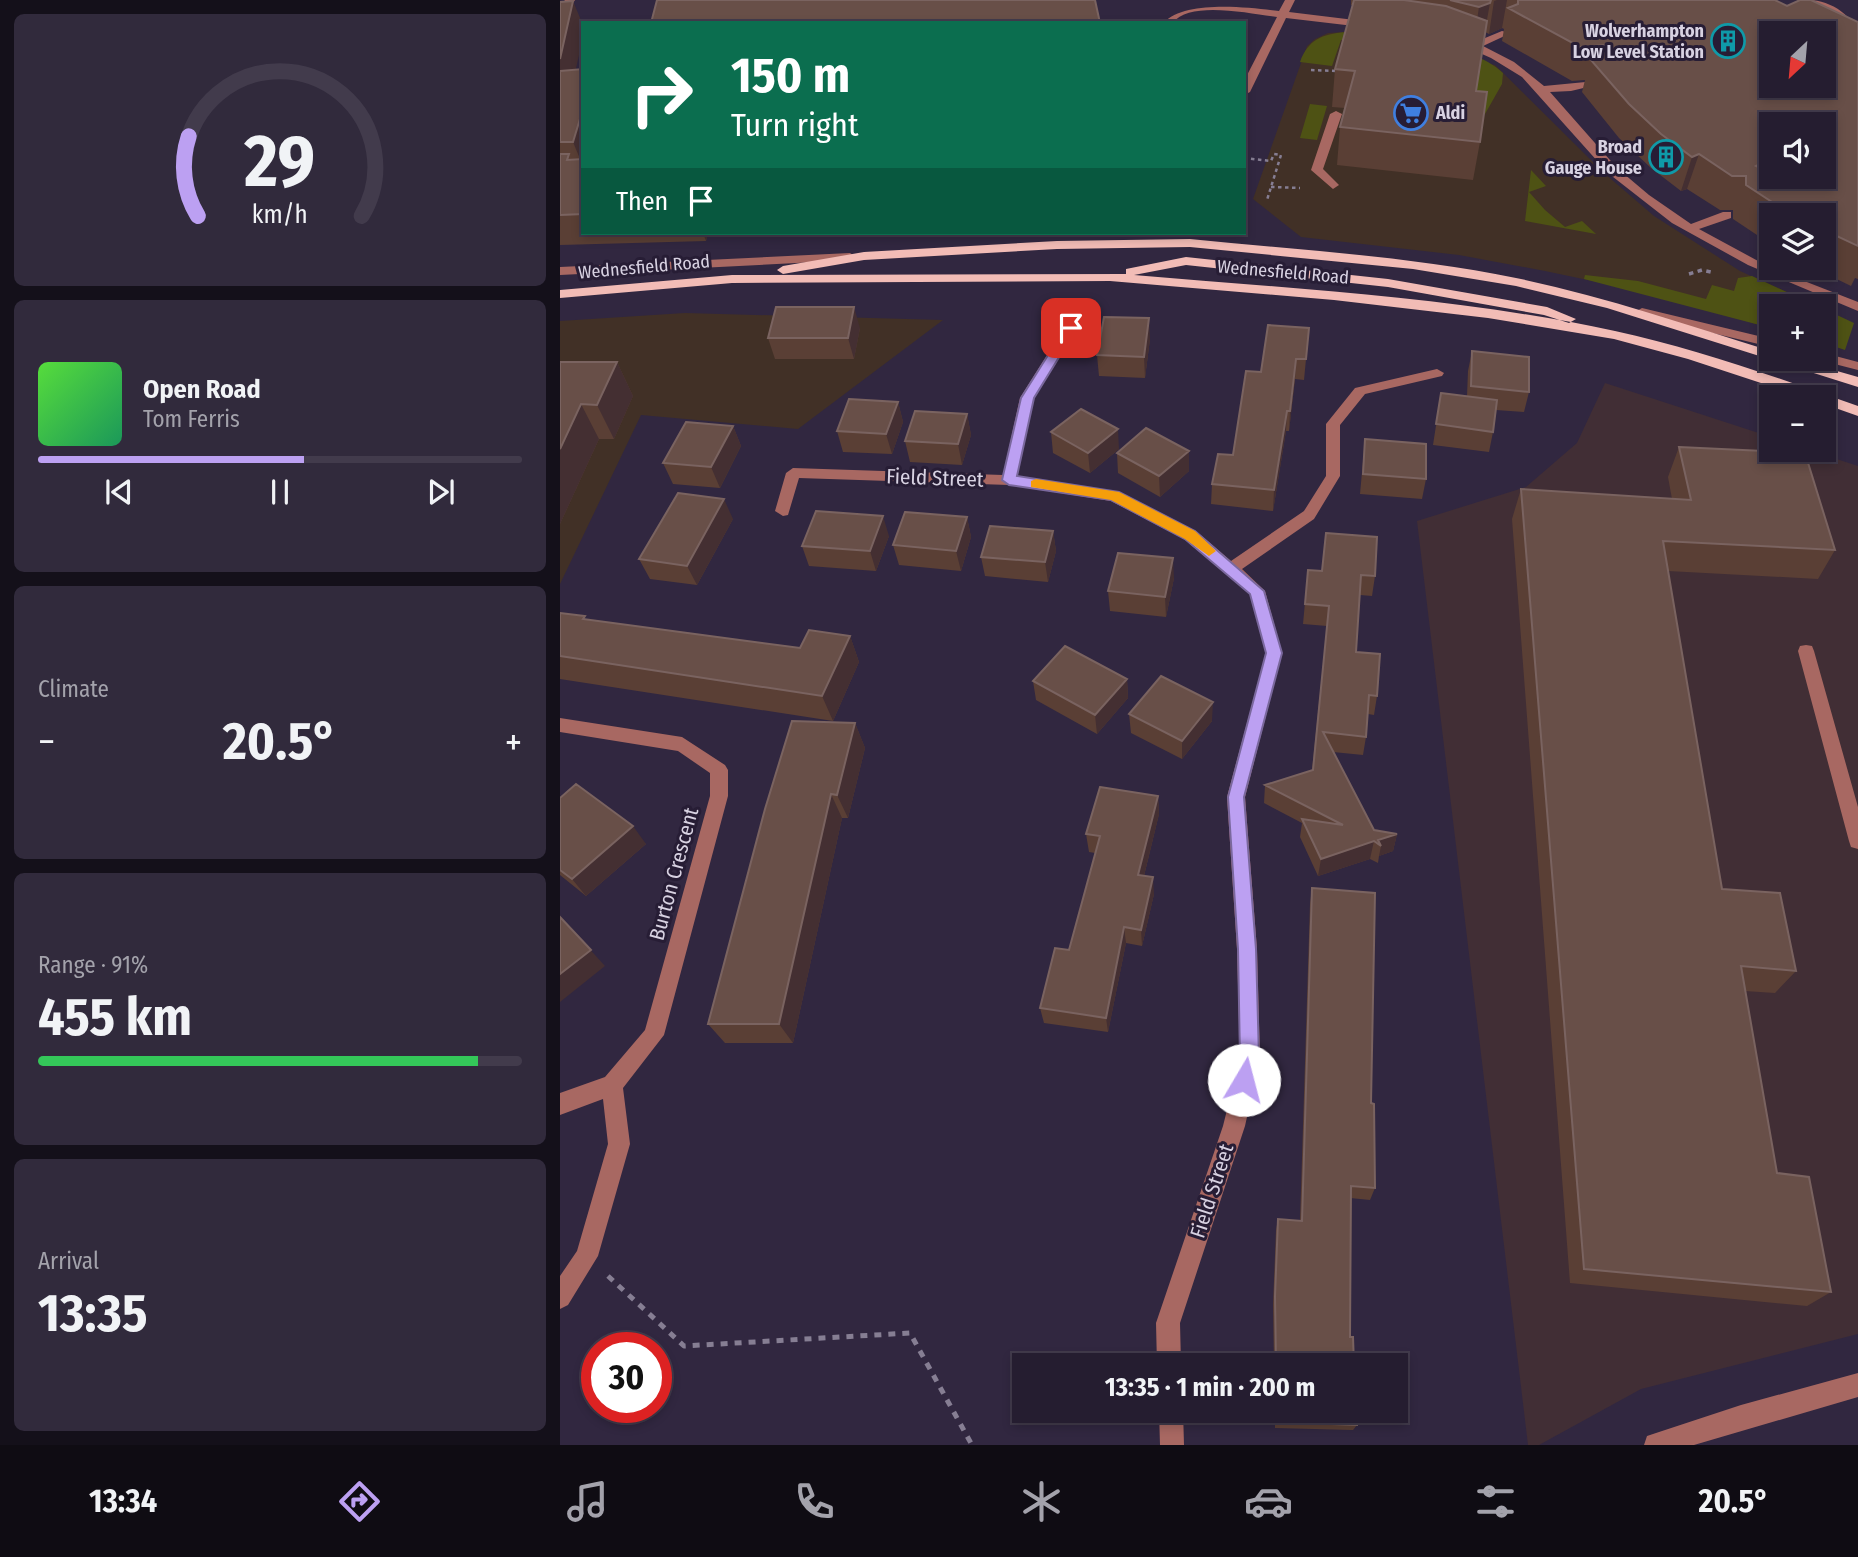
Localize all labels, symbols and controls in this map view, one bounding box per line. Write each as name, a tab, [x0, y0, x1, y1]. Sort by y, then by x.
place label: Wolverhampton Low Level Station	[1573, 20, 1704, 63]
north arrow	[1759, 21, 1836, 98]
map controls	[1759, 21, 1836, 462]
building icon: Wolverhampton Low Level Station	[1709, 22, 1747, 60]
text: 150 m	[731, 46, 850, 105]
icon: right	[616, 49, 707, 140]
supermarket icon: Aldi	[1392, 94, 1430, 132]
place label: Aldi	[1435, 102, 1465, 124]
text: Turn right	[731, 106, 858, 144]
button: sound	[1759, 112, 1836, 189]
text: 29	[244, 118, 315, 205]
place label: Broad Gauge House	[1545, 136, 1642, 179]
building icon: Broad Gauge House	[1647, 138, 1685, 176]
icon: arrive	[682, 182, 720, 220]
text: Then	[616, 186, 668, 217]
text: km/h	[252, 200, 308, 230]
button: layers	[1759, 203, 1836, 280]
street label: Wednesfield Road	[577, 250, 711, 284]
street label: Wednesfield Road	[1216, 255, 1350, 289]
button: +	[1759, 294, 1836, 371]
pin	[1041, 298, 1101, 358]
icon: arrive	[1052, 309, 1090, 347]
text: Open Road	[143, 374, 261, 405]
button: −	[1759, 385, 1836, 462]
text: Tom Ferris	[143, 405, 240, 433]
street label: Field Street	[886, 463, 984, 493]
icon: previous	[100, 473, 138, 511]
icon: pause	[261, 473, 299, 511]
icon: next	[422, 473, 460, 511]
text: Climate	[38, 675, 109, 703]
text: 20.5°	[223, 710, 337, 773]
text: −	[38, 719, 55, 765]
text: +	[505, 719, 522, 765]
street label: Burton Crescent	[644, 804, 704, 943]
text: Range · 91%	[38, 951, 148, 979]
text: 455 km	[38, 986, 192, 1049]
position arrow	[1207, 1043, 1281, 1117]
street label: Field Street	[1185, 1141, 1239, 1241]
text: Arrival	[38, 1247, 99, 1275]
text: 13:35	[38, 1282, 147, 1345]
speed limit sign: 30	[581, 1332, 672, 1423]
text: 13:35 · 1 min · 200 m	[1105, 1372, 1315, 1403]
icon: directions	[335, 1477, 384, 1526]
icon: music	[563, 1477, 612, 1526]
icon: phone	[790, 1477, 839, 1526]
icon: climate	[1017, 1477, 1066, 1526]
icon: car	[1244, 1477, 1293, 1526]
icon: filters	[1471, 1477, 1520, 1526]
text: 13:34	[89, 1482, 157, 1520]
text: 20.5°	[1699, 1482, 1769, 1520]

